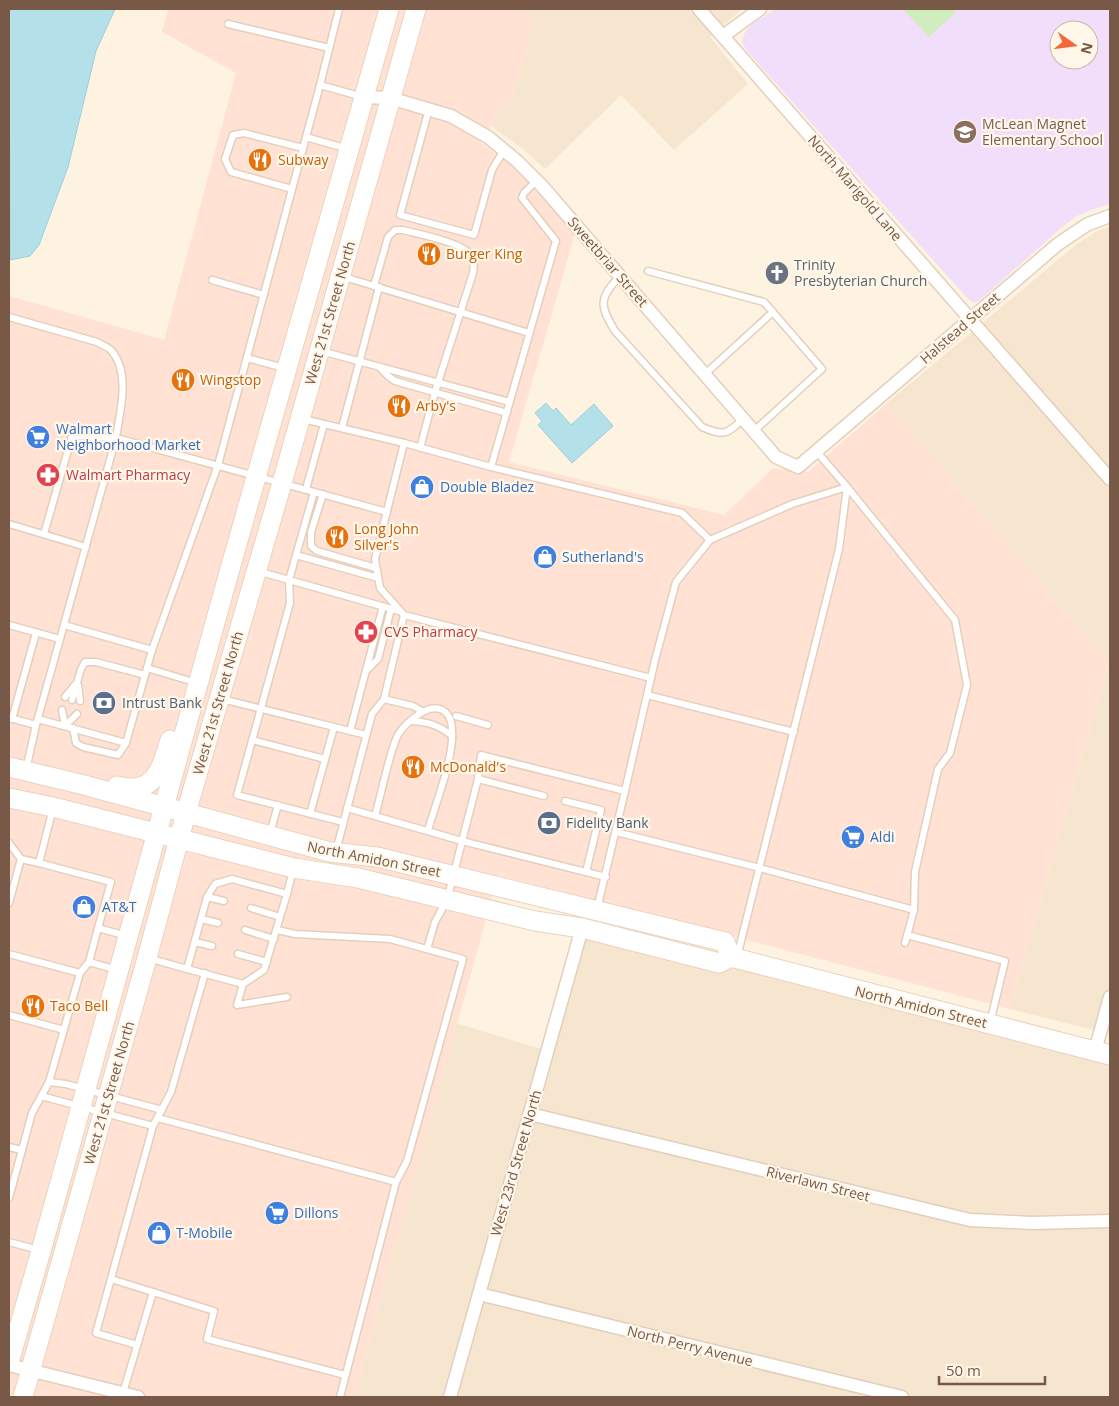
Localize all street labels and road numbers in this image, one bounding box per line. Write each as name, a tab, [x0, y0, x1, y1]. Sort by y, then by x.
street label: North Marigold Lane	[804, 131, 907, 245]
street label: Sweetbriar Street	[564, 213, 653, 311]
street label: West 21st Street North	[300, 239, 359, 387]
street label: Halstead Street	[916, 288, 1004, 368]
street label: West 21st Street North	[188, 629, 247, 777]
street label: North Amidon Street	[306, 836, 442, 881]
street label: North Amidon Street	[853, 981, 989, 1032]
street label: West 21st Street North	[79, 1019, 138, 1167]
street label: West 23rd Street North	[486, 1088, 545, 1238]
street label: Riverlawn Street	[764, 1161, 872, 1206]
street label: North Perry Avenue	[625, 1321, 755, 1370]

